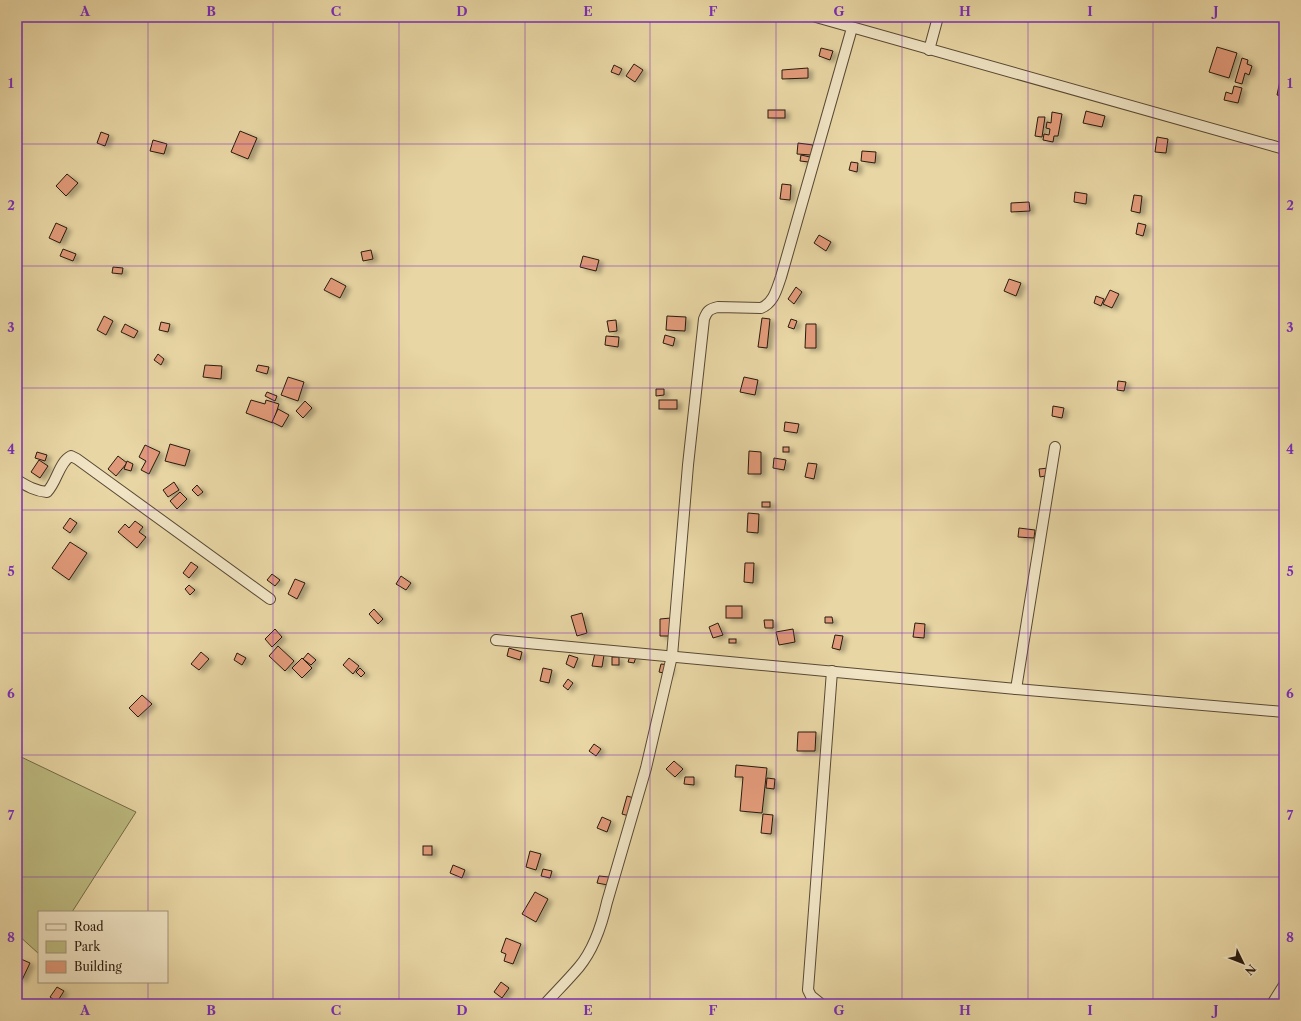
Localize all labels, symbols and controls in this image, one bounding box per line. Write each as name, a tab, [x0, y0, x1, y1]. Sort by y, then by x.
text: A	[79, 3, 91, 19]
text: B	[206, 3, 216, 19]
text: C	[331, 3, 341, 19]
text: D	[456, 3, 468, 19]
text: E	[583, 3, 593, 19]
text: F	[709, 3, 718, 19]
text: G	[833, 3, 845, 19]
text: H	[959, 3, 971, 19]
text: I	[1087, 3, 1093, 19]
text: J	[1211, 3, 1219, 19]
text: 1	[8, 75, 14, 91]
text: 1	[1287, 75, 1293, 91]
text: 2	[7, 197, 15, 213]
text: 2	[1286, 197, 1294, 213]
text: 3	[7, 319, 15, 335]
text: 3	[1286, 319, 1294, 335]
text: 4	[7, 441, 15, 457]
text: 4	[1286, 441, 1294, 457]
text: 5	[7, 563, 15, 579]
text: 5	[1286, 563, 1294, 579]
text: 6	[7, 685, 15, 701]
text: 6	[1286, 685, 1294, 701]
text: 7	[8, 807, 15, 823]
text: 7	[1287, 807, 1294, 823]
legend	[38, 911, 168, 983]
text: Road	[74, 919, 104, 934]
text: 8	[7, 929, 15, 945]
text: 8	[1286, 929, 1294, 945]
text: Park	[74, 939, 101, 954]
north arrow	[1223, 943, 1263, 983]
text: Building	[74, 959, 122, 974]
text: N	[1242, 962, 1259, 978]
text: A	[79, 1002, 91, 1018]
text: B	[206, 1002, 216, 1018]
text: C	[331, 1002, 341, 1018]
text: D	[456, 1002, 468, 1018]
text: E	[583, 1002, 593, 1018]
text: F	[709, 1002, 718, 1018]
text: G	[833, 1002, 845, 1018]
text: H	[959, 1002, 971, 1018]
text: I	[1087, 1002, 1093, 1018]
text: J	[1211, 1002, 1219, 1018]

